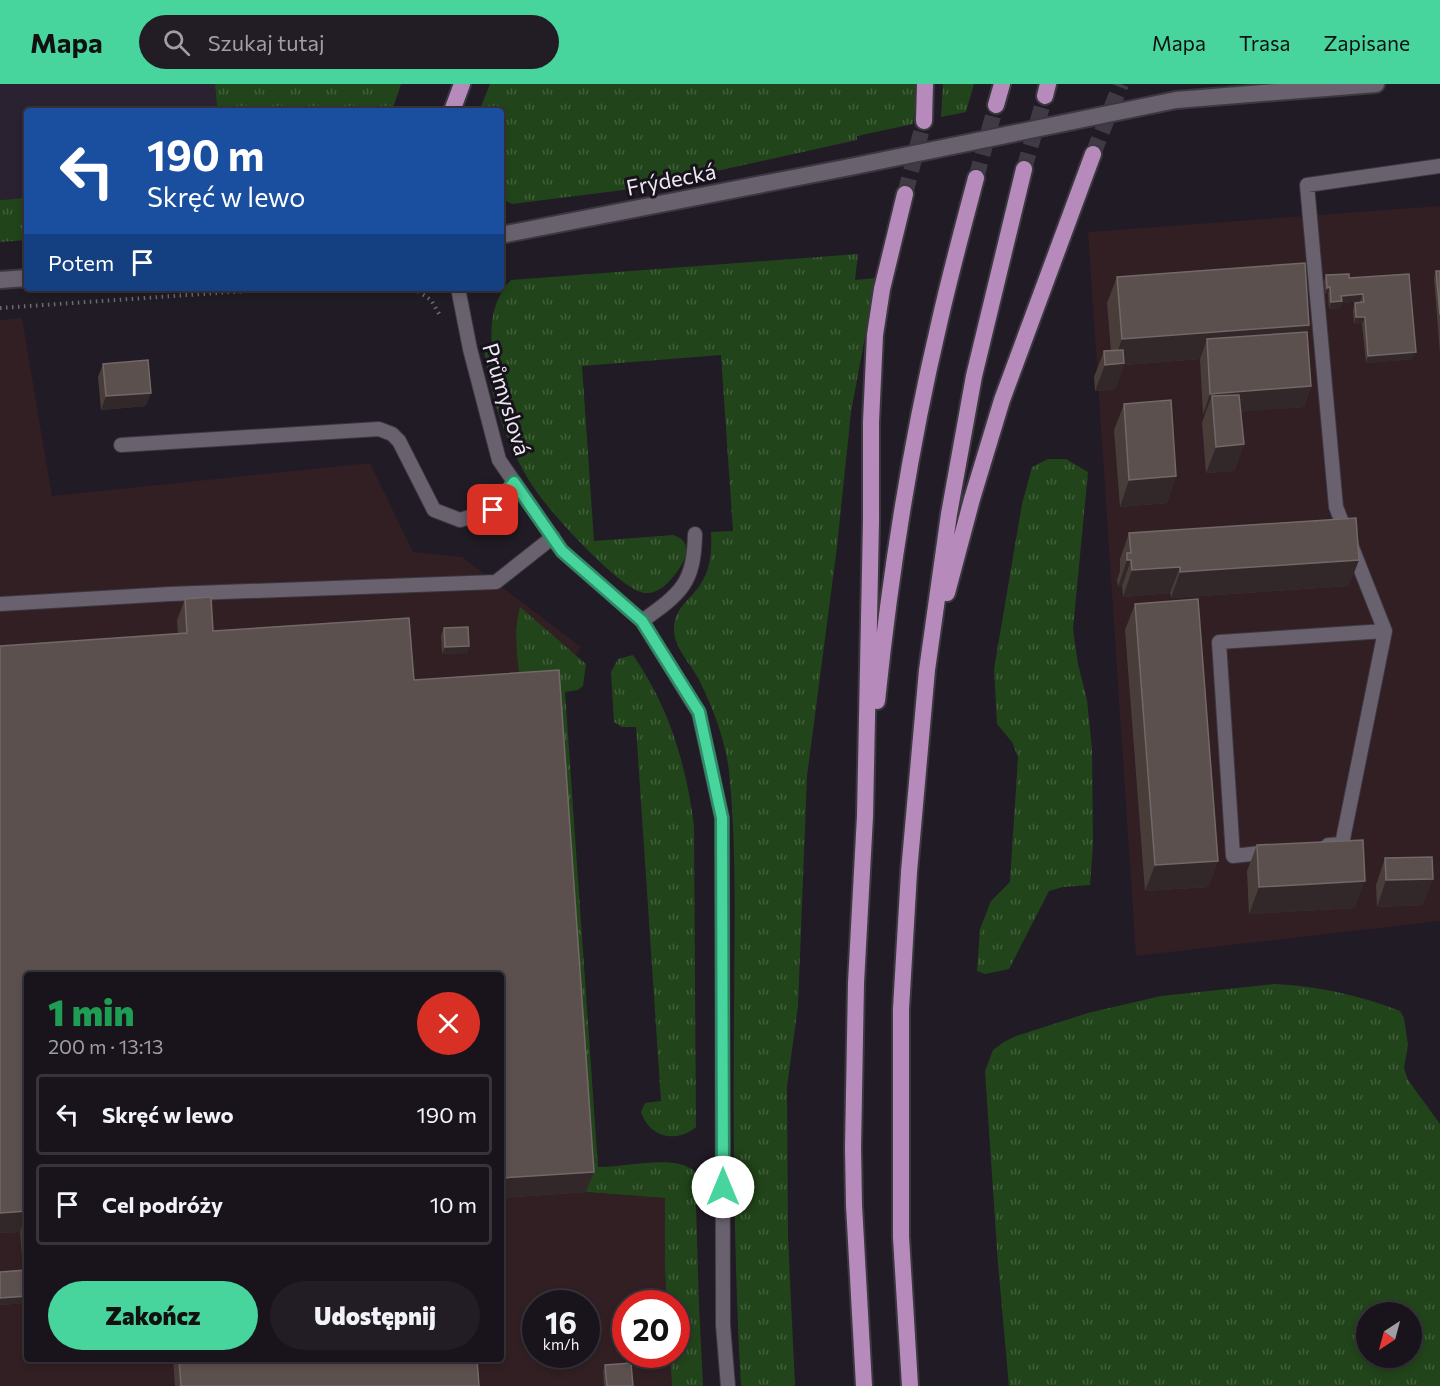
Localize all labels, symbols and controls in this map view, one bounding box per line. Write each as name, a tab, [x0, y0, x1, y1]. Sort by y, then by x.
search box	[139, 15, 559, 69]
text: Mapa	[30, 25, 103, 59]
icon: search	[160, 26, 193, 59]
text: Szukaj tutaj	[208, 29, 325, 56]
text: Mapa	[1152, 30, 1206, 55]
text: Trasa	[1239, 30, 1290, 55]
text: Zapisane	[1323, 30, 1410, 55]
text: 190 m	[147, 128, 265, 180]
icon: left	[48, 132, 126, 210]
street label: Frýdecká	[624, 157, 718, 201]
text: Skręć w lewo	[147, 180, 305, 213]
icon: arrive	[126, 246, 159, 279]
text: Potem	[48, 249, 114, 276]
street label: Průmyslová	[477, 340, 537, 458]
pin	[467, 484, 518, 535]
icon: arrive	[476, 493, 509, 526]
text: 1 min	[48, 989, 134, 1033]
button: close	[417, 992, 480, 1055]
text: 200 m · 13:13	[48, 1034, 163, 1058]
icon: left	[51, 1098, 84, 1131]
text: Skręć w lewo	[102, 1101, 234, 1128]
text: 190 m	[416, 1101, 477, 1128]
position arrow	[691, 1155, 755, 1219]
icon: arrive	[51, 1188, 84, 1221]
text: Cel podróży	[102, 1191, 223, 1218]
text: 10 m	[430, 1191, 477, 1218]
button: Zakończ	[48, 1281, 258, 1350]
button: Udostępnij	[270, 1281, 480, 1350]
speed limit sign: 20	[612, 1290, 690, 1368]
north arrow	[1356, 1302, 1422, 1368]
map controls	[1356, 1302, 1422, 1368]
text: 16	[545, 1303, 577, 1340]
text: km/h	[543, 1335, 579, 1353]

